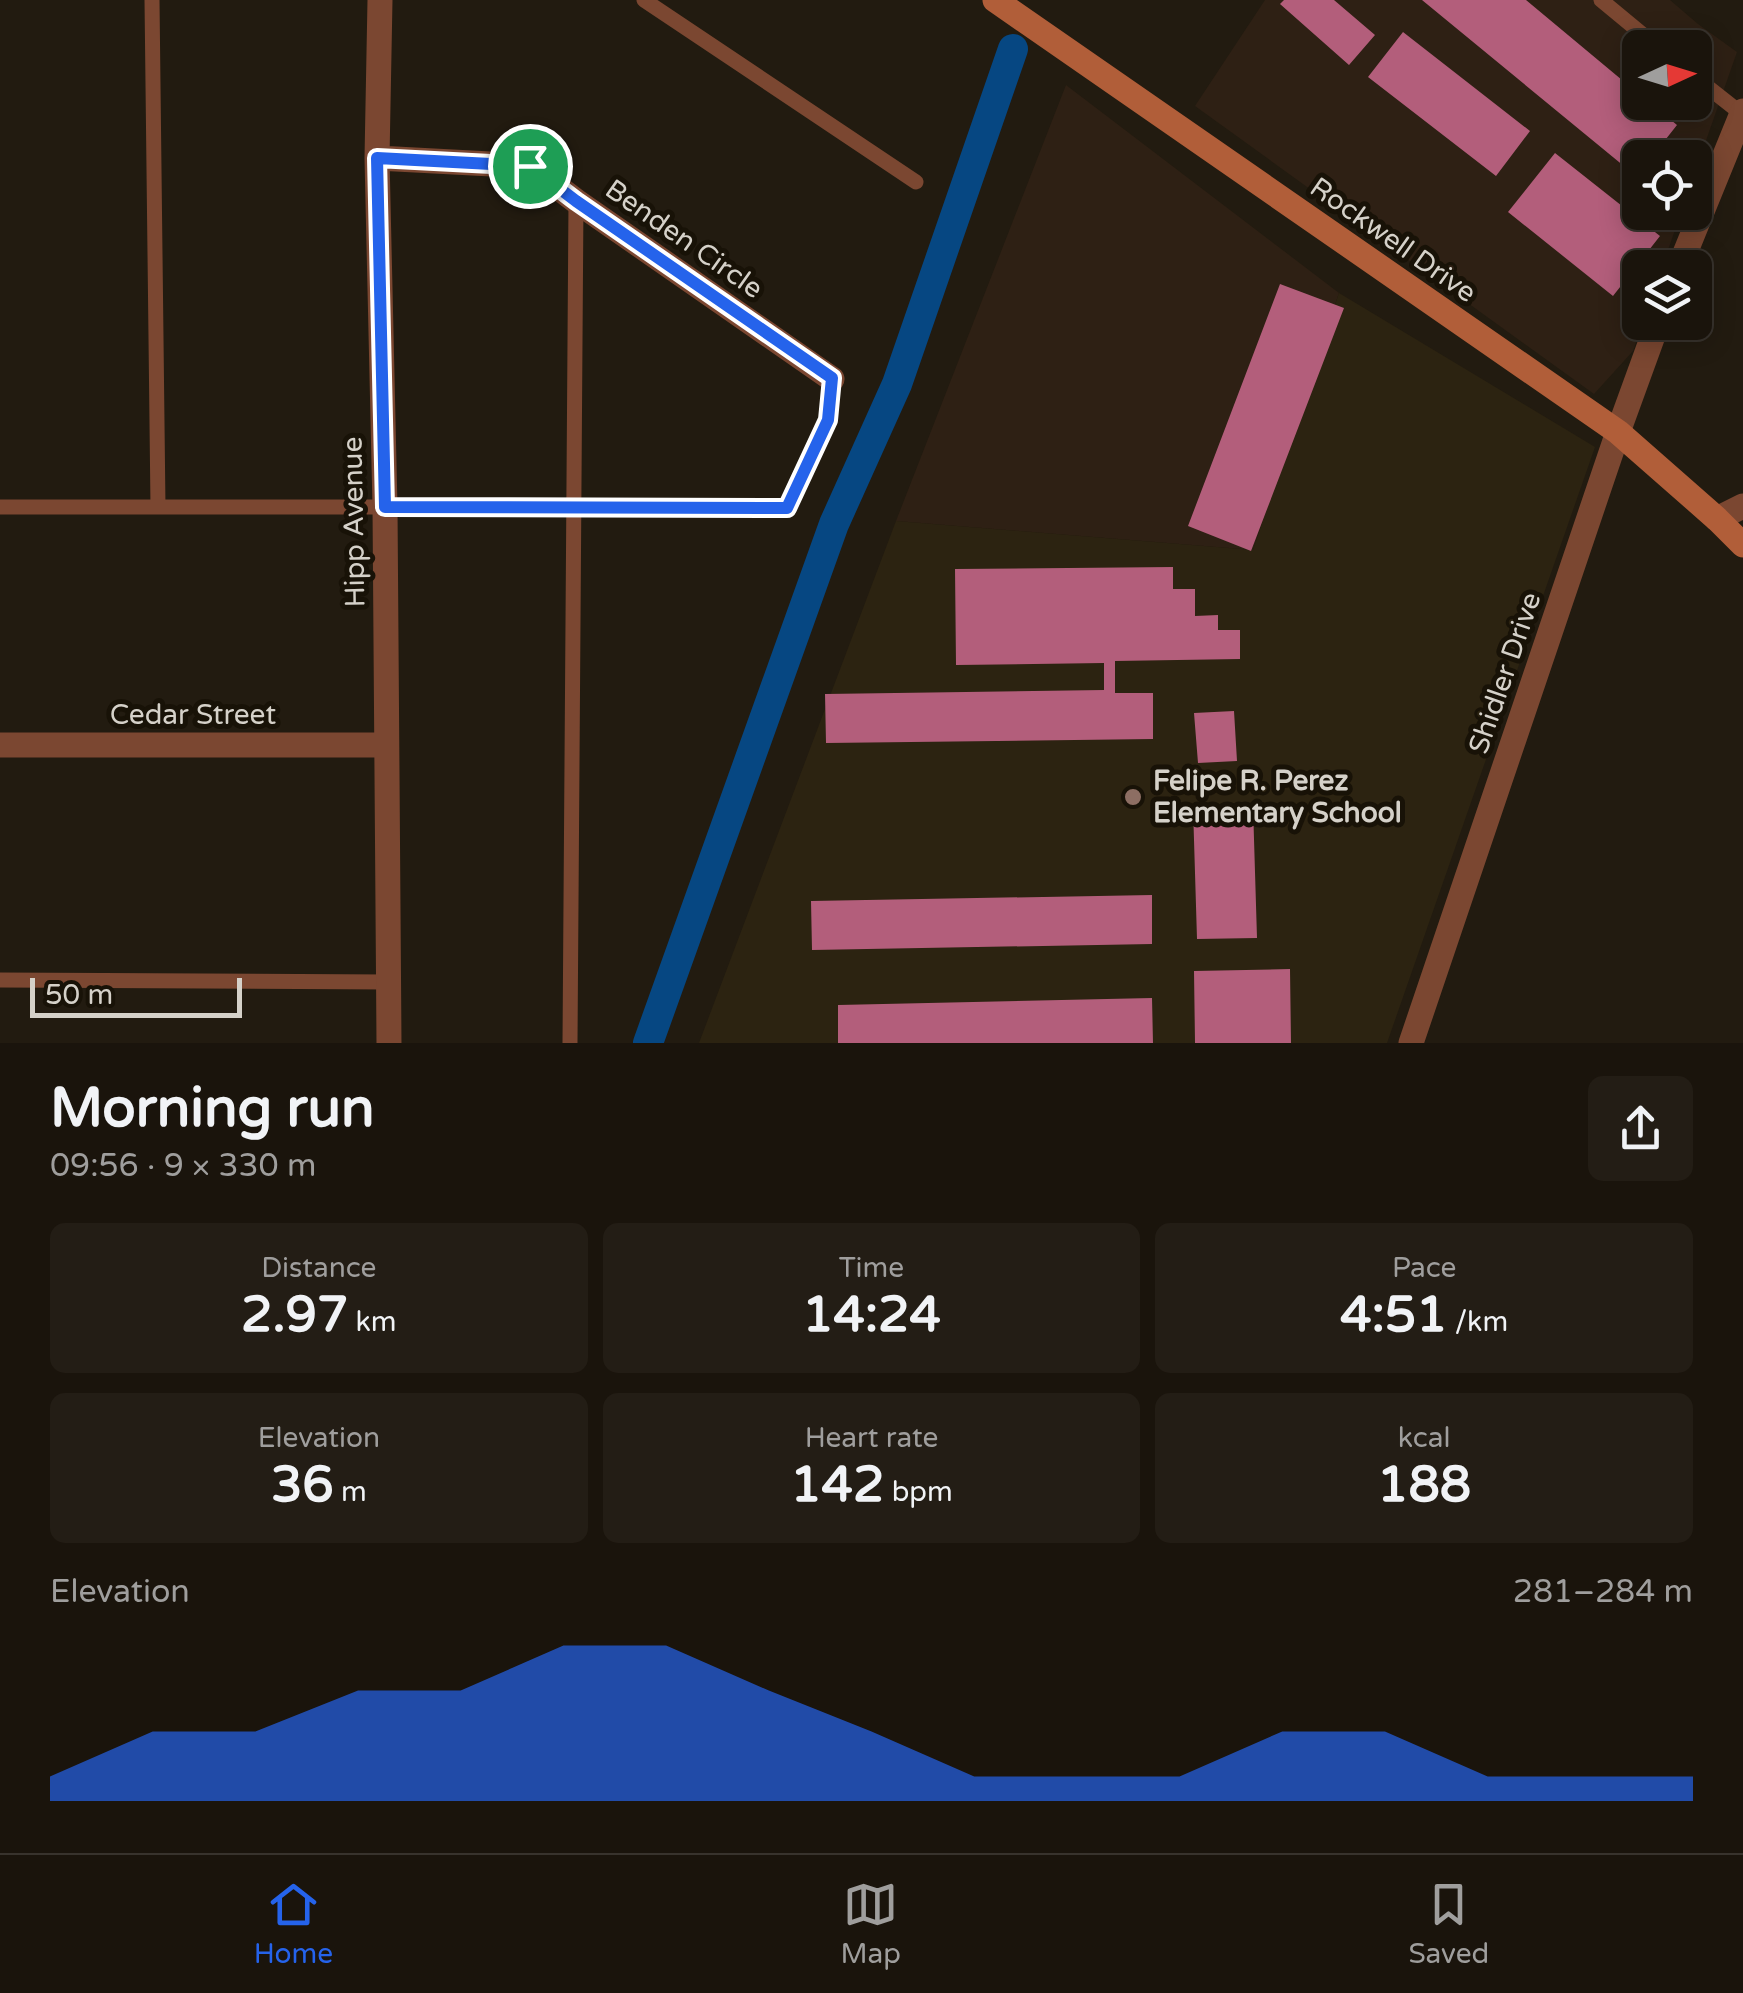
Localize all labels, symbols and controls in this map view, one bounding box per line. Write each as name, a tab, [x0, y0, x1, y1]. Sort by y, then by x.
north arrow	[1622, 30, 1712, 120]
map controls	[1622, 30, 1712, 340]
pin	[488, 124, 573, 209]
icon: arrive	[503, 139, 558, 194]
button: locate	[1622, 140, 1712, 230]
street label: Rockwell Drive	[1303, 170, 1483, 310]
street label: Benden Circle	[599, 172, 769, 306]
button: layers	[1622, 250, 1712, 340]
street label: Hipp Avenue	[336, 436, 372, 608]
street label: Shidler Drive	[1461, 588, 1549, 758]
street label: Cedar Street	[110, 698, 276, 732]
place label: Felipe R. Perez Elementary School	[1153, 764, 1402, 830]
marker: Felipe R. Perez Elementary School	[1122, 786, 1144, 808]
scale bar	[30, 973, 242, 1018]
text: 50 m	[45, 978, 113, 1012]
text: Morning run	[50, 1076, 375, 1142]
button: share	[1588, 1076, 1693, 1181]
text: 09:56 · 9 × 330 m	[50, 1147, 316, 1185]
text: Distance	[261, 1251, 376, 1285]
text: Time	[839, 1251, 904, 1285]
text: Pace	[1392, 1251, 1456, 1285]
text: 2.97	[241, 1285, 348, 1345]
text: 14:24	[802, 1285, 941, 1345]
text: 4:51	[1340, 1285, 1447, 1345]
text: km	[348, 1305, 397, 1339]
text: /km	[1447, 1305, 1508, 1339]
text: Elevation	[258, 1421, 380, 1455]
text: Heart rate	[805, 1421, 938, 1455]
text: kcal	[1398, 1421, 1450, 1455]
text: 36	[271, 1455, 334, 1515]
text: 142	[790, 1455, 884, 1515]
text: 188	[1377, 1455, 1471, 1515]
text: m	[334, 1475, 367, 1509]
text: bpm	[884, 1475, 953, 1509]
text: Elevation	[50, 1573, 190, 1611]
text: 281–284 m	[1513, 1573, 1693, 1611]
tab: Home	[254, 1877, 333, 1971]
tab: Map	[840, 1877, 901, 1971]
tab: Saved	[1408, 1877, 1489, 1971]

